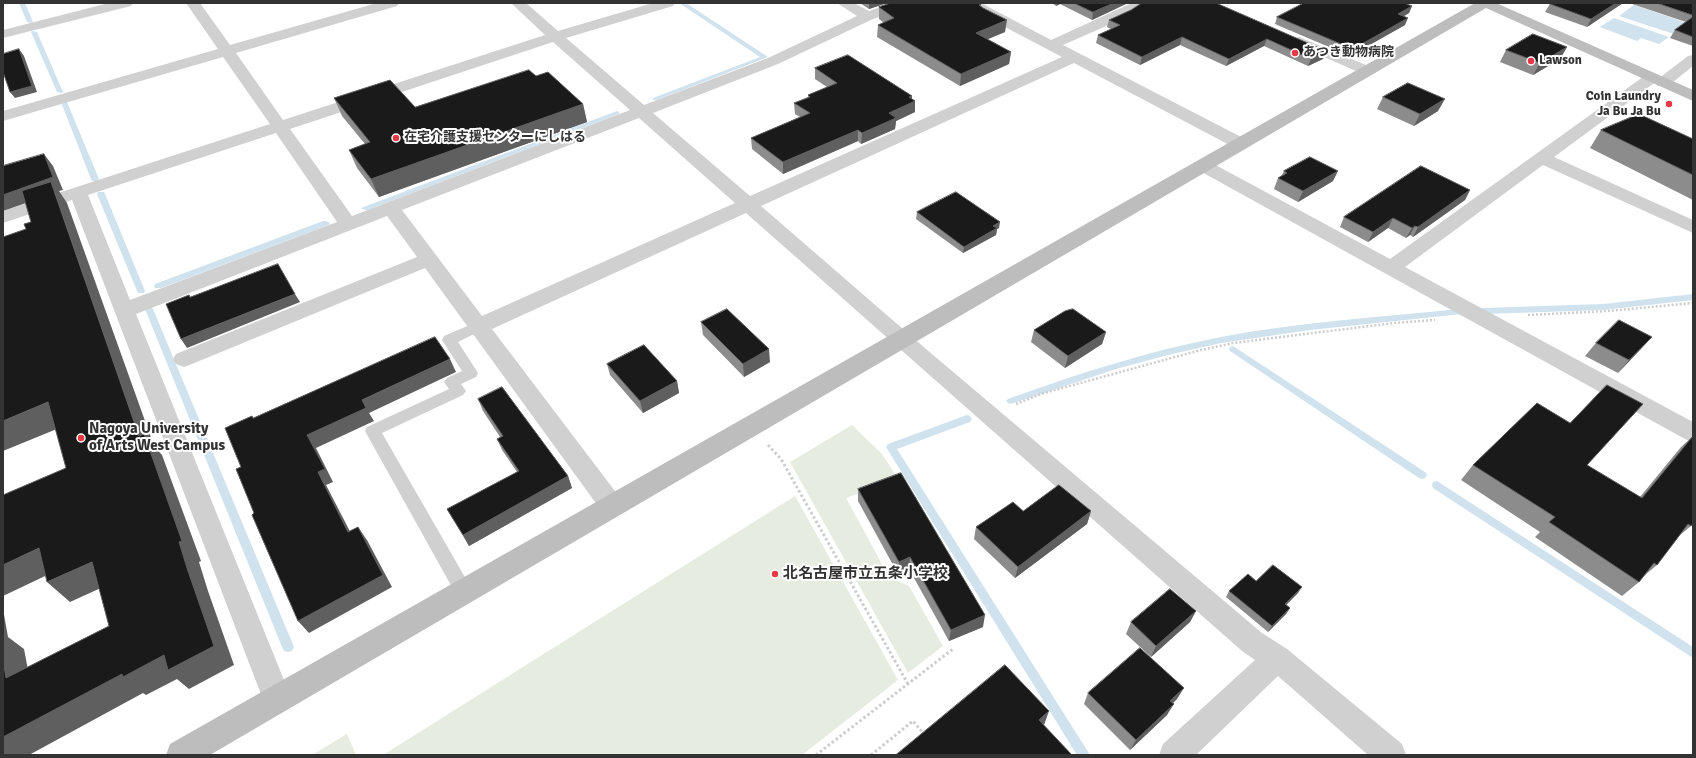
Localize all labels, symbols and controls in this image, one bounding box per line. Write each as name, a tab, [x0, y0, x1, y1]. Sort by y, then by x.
place label: あつき動物病院	[1303, 45, 1394, 61]
marker: あつき動物病院	[1290, 48, 1300, 58]
place label: Lawson	[1539, 53, 1582, 69]
marker: Lawson	[1526, 56, 1536, 66]
place label: Coin Laundry Ja Bu Ja Bu	[1586, 89, 1661, 120]
marker: Coin Laundry Ja Bu Ja Bu	[1664, 99, 1674, 109]
place label: 在宅介護支援センターにしはる	[404, 130, 586, 146]
marker: 在宅介護支援センターにしはる	[391, 133, 401, 143]
place label: Nagoya University of Arts West Campus	[89, 420, 225, 455]
marker: Nagoya University of Arts West Campus	[76, 433, 86, 443]
place label: 北名古屋市立五条小学校	[783, 565, 948, 583]
marker: 北名古屋市立五条小学校	[770, 569, 780, 579]

